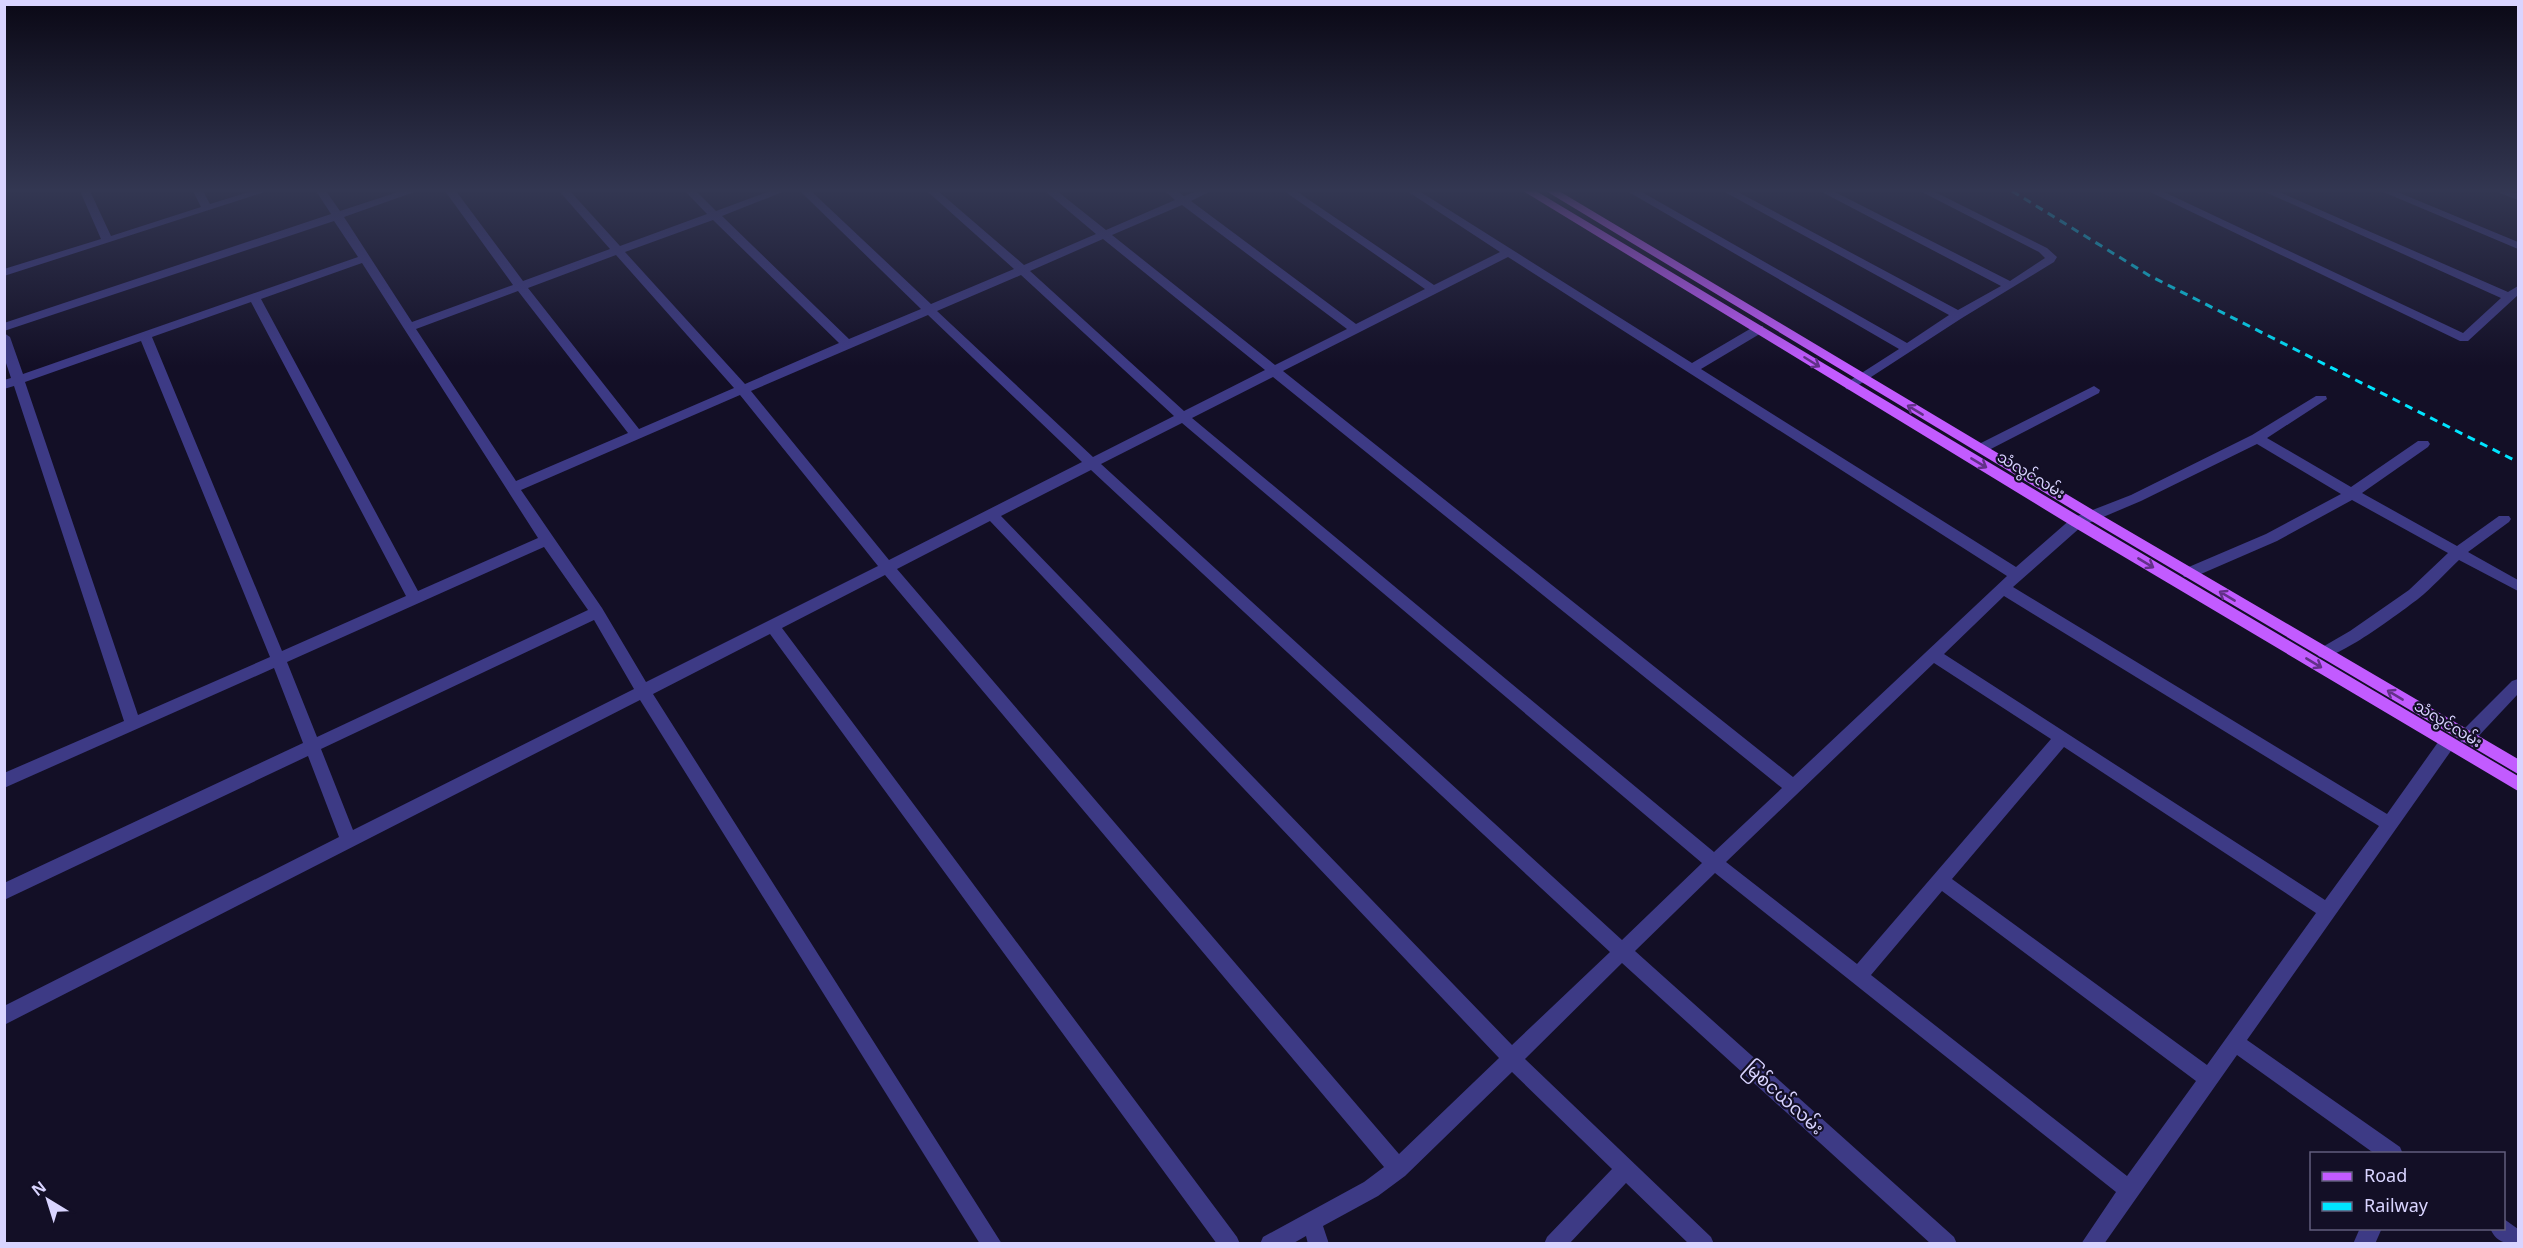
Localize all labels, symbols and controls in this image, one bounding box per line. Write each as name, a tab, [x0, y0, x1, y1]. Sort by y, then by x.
one-way arrow	[1803, 356, 1820, 368]
one-way arrow	[1907, 404, 1924, 416]
street label: သံလွင်လမ်း	[1993, 446, 2069, 504]
one-way arrow	[1970, 457, 1987, 469]
one-way arrow	[2137, 558, 2154, 570]
one-way arrow	[2219, 590, 2236, 602]
one-way arrow	[2305, 658, 2322, 670]
one-way arrow	[2387, 689, 2404, 701]
street label: သံလွင်လမ်း	[2410, 695, 2486, 753]
street label: မြစ်ငယ်လမ်း	[1737, 1055, 1830, 1142]
legend	[2310, 1152, 2505, 1230]
text: Road	[2364, 1163, 2407, 1187]
north arrow	[18, 1170, 78, 1230]
text: N	[27, 1176, 51, 1201]
text: Railway	[2364, 1193, 2429, 1217]

